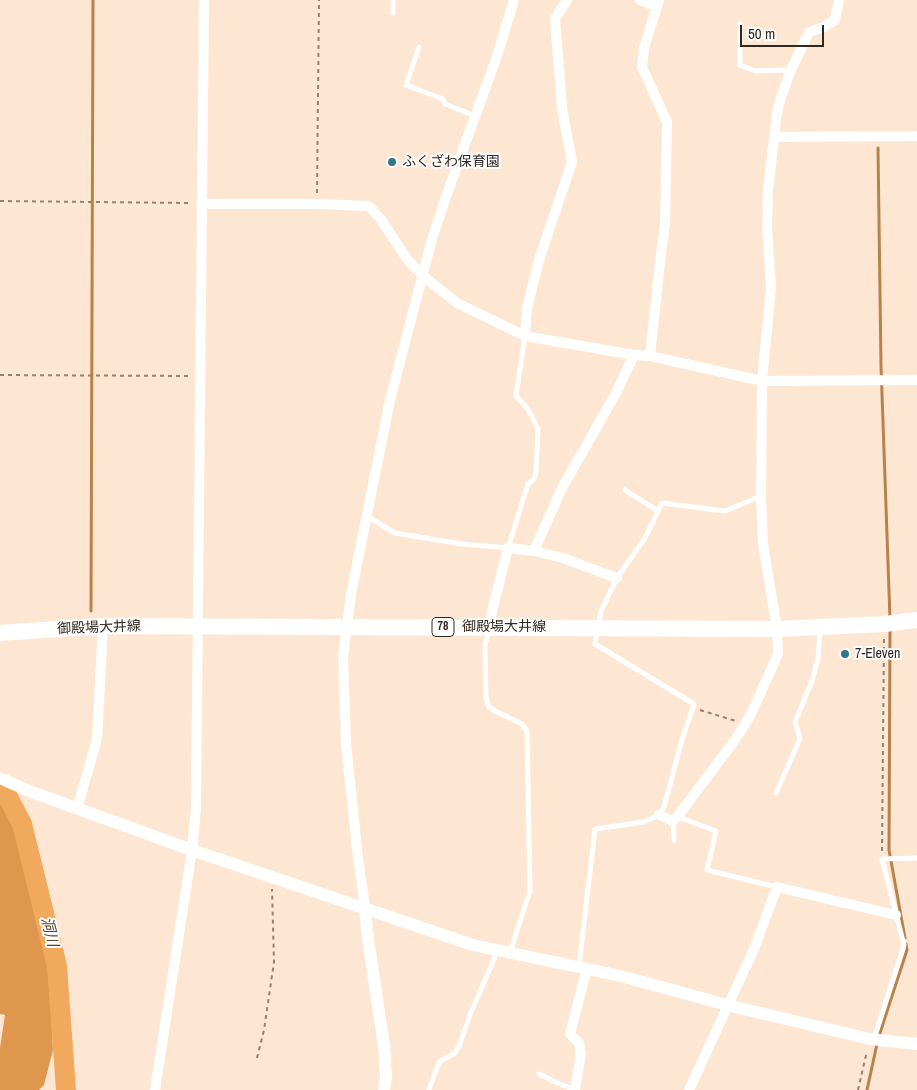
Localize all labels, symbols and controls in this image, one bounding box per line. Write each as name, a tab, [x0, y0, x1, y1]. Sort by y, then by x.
scale bar	[742, 15, 826, 47]
text: 50 m	[748, 23, 775, 44]
place label: ふくざわ保育園	[402, 154, 500, 170]
marker: ふくざわ保育園	[386, 156, 398, 168]
street label: 御殿場大井線	[57, 618, 141, 638]
road number: 78	[432, 618, 454, 636]
street label: 御殿場大井線	[462, 619, 546, 635]
place label: 7-Eleven	[855, 646, 900, 662]
marker: 7-Eleven	[839, 648, 851, 660]
water label: 洞川	[37, 915, 61, 949]

